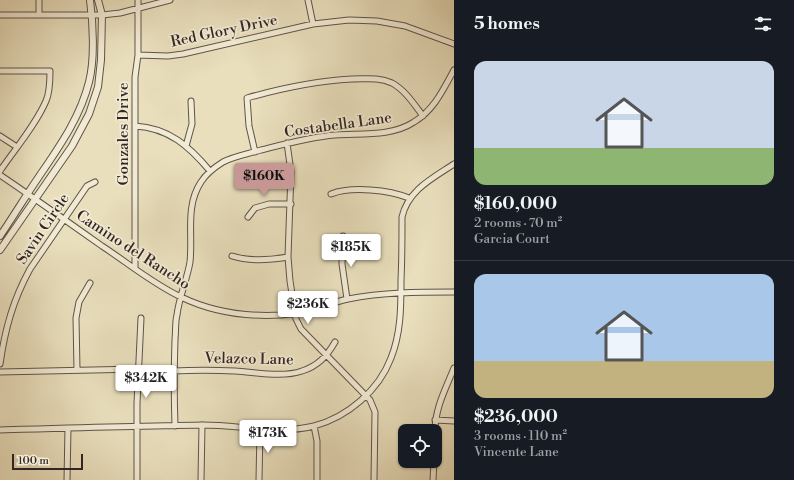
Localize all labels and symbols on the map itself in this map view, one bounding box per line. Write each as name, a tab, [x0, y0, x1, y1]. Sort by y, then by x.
street label: Red Glory Drive	[169, 10, 279, 52]
street label: Gonzales Drive	[114, 82, 133, 186]
street label: Costabella Lane	[283, 108, 393, 142]
pin: $160K	[236, 163, 292, 197]
street label: Savin Circle	[12, 190, 74, 268]
street label: Camino del Rancho	[72, 206, 194, 294]
pin: $185K	[323, 234, 379, 268]
pin: $236K	[280, 291, 336, 325]
street label: Velazco Lane	[203, 349, 294, 369]
pin: $342K	[118, 365, 174, 399]
pin: $173K	[240, 420, 296, 454]
scale bar	[12, 452, 83, 471]

